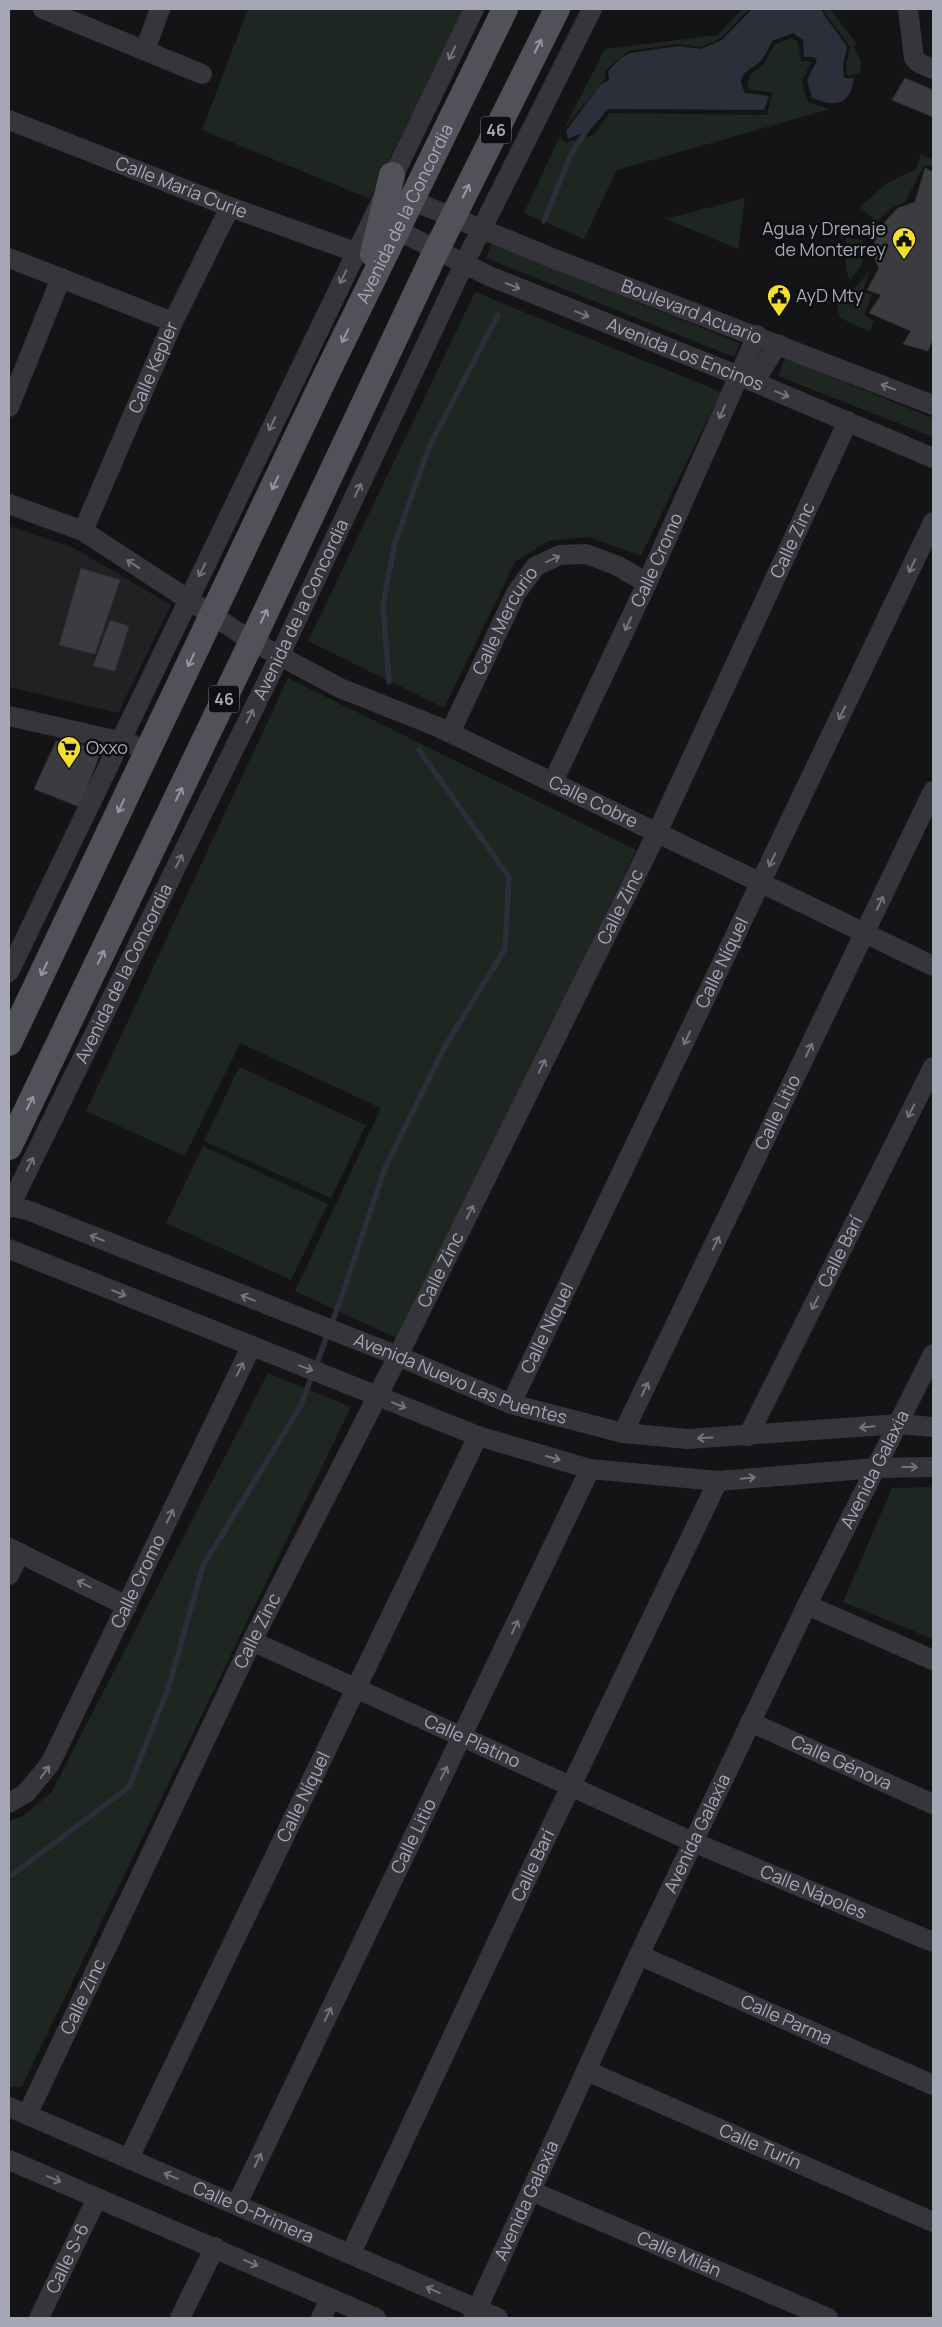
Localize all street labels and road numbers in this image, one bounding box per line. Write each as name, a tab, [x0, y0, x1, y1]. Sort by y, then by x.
road number: 46	[481, 116, 511, 144]
street label: Avenida de la Concordia	[350, 119, 458, 307]
street label: Calle María Curie	[112, 150, 251, 223]
street label: Boulevard Acuario	[618, 273, 766, 349]
street label: Avenida Los Encinos	[603, 311, 768, 396]
street label: Calle Kepler	[122, 317, 183, 417]
street label: Calle Zinc	[764, 498, 820, 582]
street label: Calle Cromo	[624, 509, 688, 611]
street label: Avenida de la Concordia	[247, 515, 353, 703]
street label: Calle Mercurio	[466, 561, 543, 679]
road number: 46	[209, 686, 239, 712]
street label: Calle Cobre	[545, 769, 642, 833]
street label: Calle Zinc	[591, 865, 648, 948]
street label: Avenida de la Concordia	[69, 879, 177, 1067]
street label: Calle Níquel	[689, 913, 753, 1012]
street label: Calle Litio	[748, 1070, 805, 1154]
street label: Calle Barí	[811, 1212, 867, 1291]
street label: Calle Zinc	[411, 1228, 469, 1311]
street label: Calle Níquel	[514, 1278, 578, 1377]
street label: Avenida Nuevo Las Puentes	[351, 1327, 570, 1429]
street label: Avenida Galaxia	[834, 1406, 914, 1532]
street label: Calle Cromo	[104, 1530, 170, 1632]
street label: Calle Zinc	[228, 1589, 285, 1672]
street label: Calle Platino	[421, 1708, 525, 1773]
street label: Calle Génova	[788, 1729, 896, 1795]
street label: Calle Níquel	[270, 1747, 335, 1846]
street label: Avenida Galaxia	[658, 1769, 735, 1897]
street label: Calle Litio	[384, 1794, 441, 1877]
street label: Calle Barí	[505, 1825, 559, 1905]
street label: Calle Nápoles	[757, 1858, 871, 1924]
street label: Calle Zinc	[54, 1954, 111, 2038]
street label: Calle Parma	[737, 1988, 836, 2050]
street label: Calle Turín	[716, 2117, 805, 2174]
street label: Avenida Galaxia	[488, 2136, 564, 2264]
street label: Calle O-Primera	[189, 2175, 318, 2248]
street label: Calle S-6	[40, 2219, 94, 2297]
street label: Calle Milán	[633, 2225, 725, 2282]

